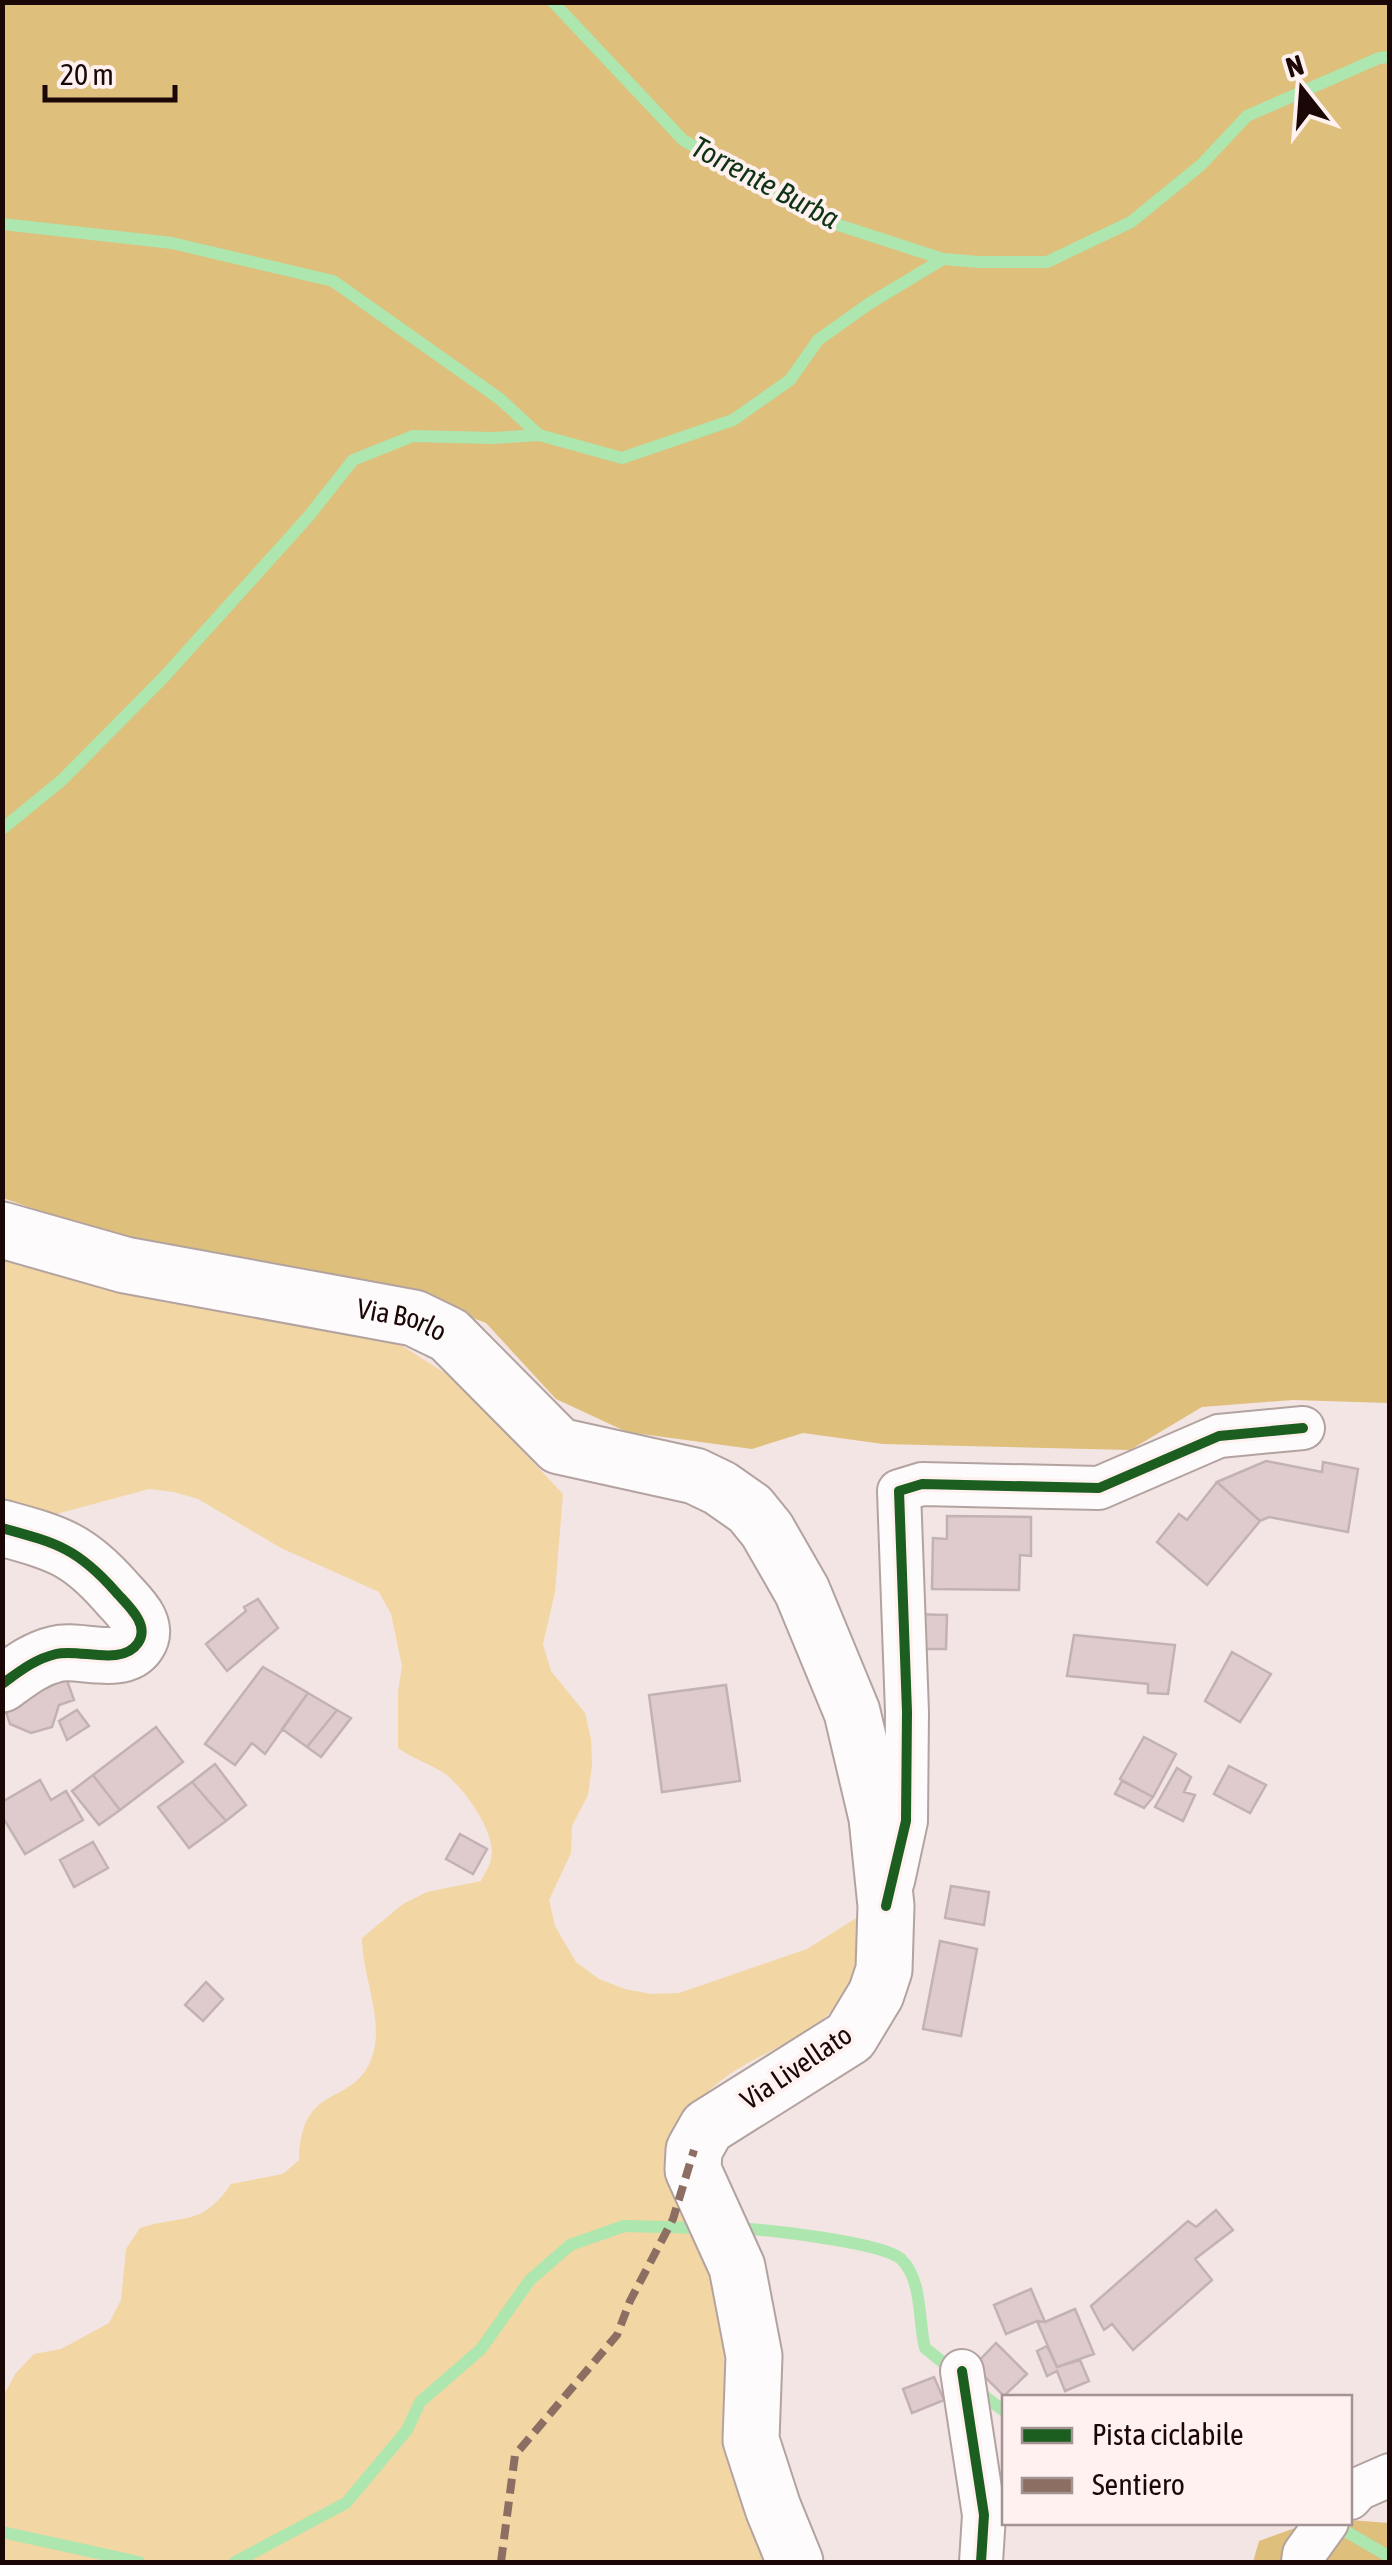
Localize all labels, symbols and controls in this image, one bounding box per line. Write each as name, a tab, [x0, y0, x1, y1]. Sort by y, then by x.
scale bar	[45, 40, 175, 102]
north arrow	[1252, 40, 1352, 140]
text: N	[1282, 48, 1307, 84]
text: 20 m	[60, 57, 114, 91]
water label: Torrente Burba	[686, 129, 845, 235]
street label: Via Borlo	[354, 1292, 452, 1347]
street label: Via Livellato	[734, 2018, 858, 2116]
legend	[1002, 2395, 1352, 2525]
text: Pista ciclabile	[1092, 2417, 1244, 2451]
text: Sentiero	[1092, 2467, 1185, 2501]

